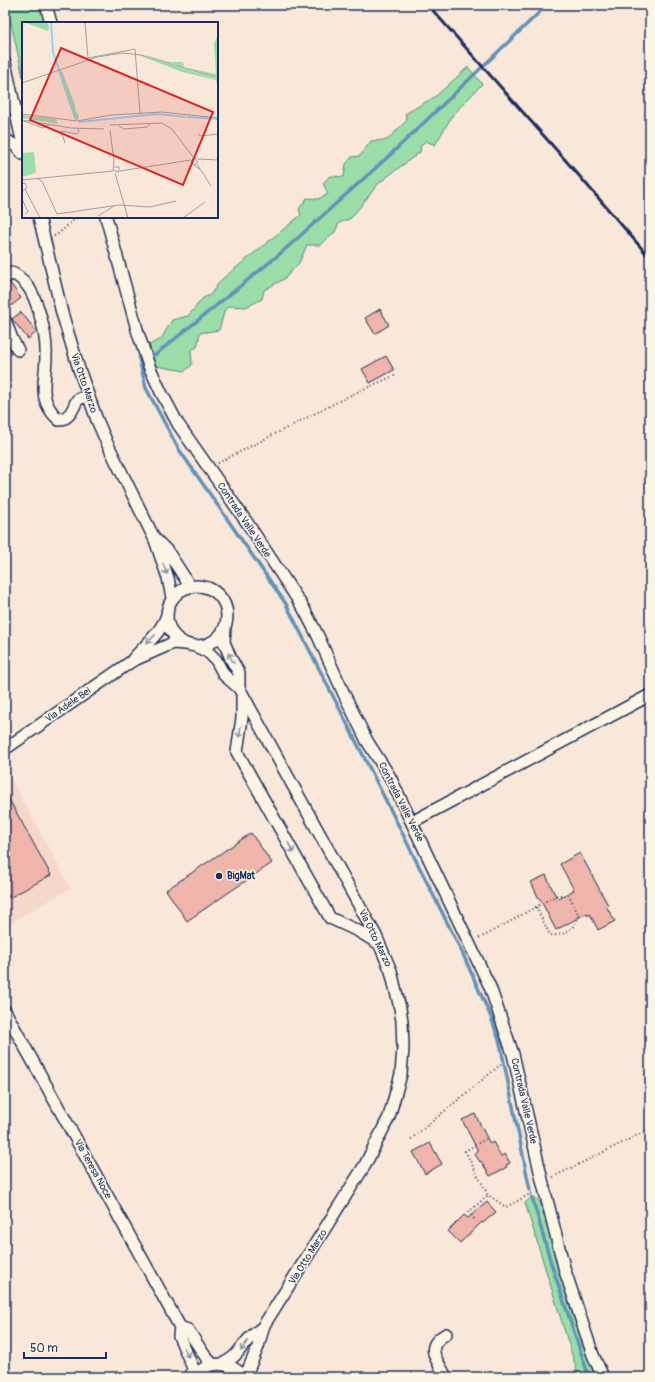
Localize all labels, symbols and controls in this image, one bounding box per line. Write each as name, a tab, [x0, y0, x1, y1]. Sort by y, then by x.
inset map	[22, 22, 218, 218]
street label: Via Otto Marzo	[68, 351, 100, 415]
street label: Contrada Valle Verde	[215, 480, 274, 560]
one-way arrow	[161, 562, 169, 574]
one-way arrow	[146, 634, 156, 644]
one-way arrow	[226, 652, 234, 664]
street label: Via Adele Bei	[43, 685, 93, 725]
one-way arrow	[236, 725, 244, 738]
street label: Contrada Valle Verde	[376, 760, 426, 844]
one-way arrow	[287, 842, 295, 854]
place label: BigMat	[227, 870, 256, 882]
marker: BigMat	[214, 871, 224, 881]
street label: Via Otto Marzo	[356, 907, 394, 969]
street label: Contrada Valle Verde	[508, 1057, 540, 1145]
street label: Via Teresa Noce	[72, 1137, 114, 1201]
street label: Via Otto Marzo	[286, 1227, 330, 1287]
scale bar	[24, 1334, 106, 1360]
one-way arrow	[240, 1340, 248, 1351]
text: 50 m	[30, 1341, 58, 1356]
one-way arrow	[183, 1346, 191, 1358]

